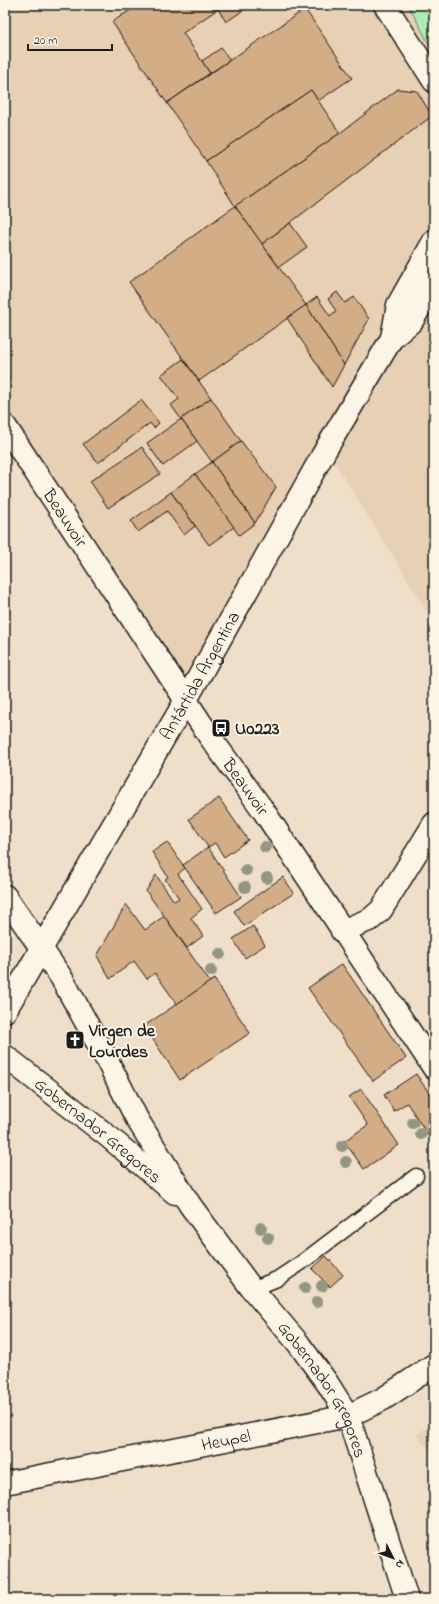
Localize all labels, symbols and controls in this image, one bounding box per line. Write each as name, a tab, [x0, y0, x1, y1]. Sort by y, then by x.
scale bar	[28, 26, 112, 52]
text: 20 m	[34, 32, 57, 50]
street label: Beauvoir	[34, 484, 93, 554]
street label: Antártida Argentina	[154, 607, 248, 745]
bus stop icon: U0223	[210, 717, 232, 739]
place label: U0223	[235, 717, 280, 743]
street label: Beauvoir	[214, 753, 275, 822]
place label: Virgen de Lourdes	[88, 1019, 156, 1066]
church icon: Virgen de Lourdes	[64, 1029, 86, 1051]
street label: Gobernador Gregores	[28, 1072, 166, 1191]
street label: Gobernador Gregores	[270, 1317, 372, 1461]
street label: Heupel	[199, 1424, 253, 1459]
north arrow	[373, 1538, 413, 1578]
text: N	[391, 1556, 408, 1572]

